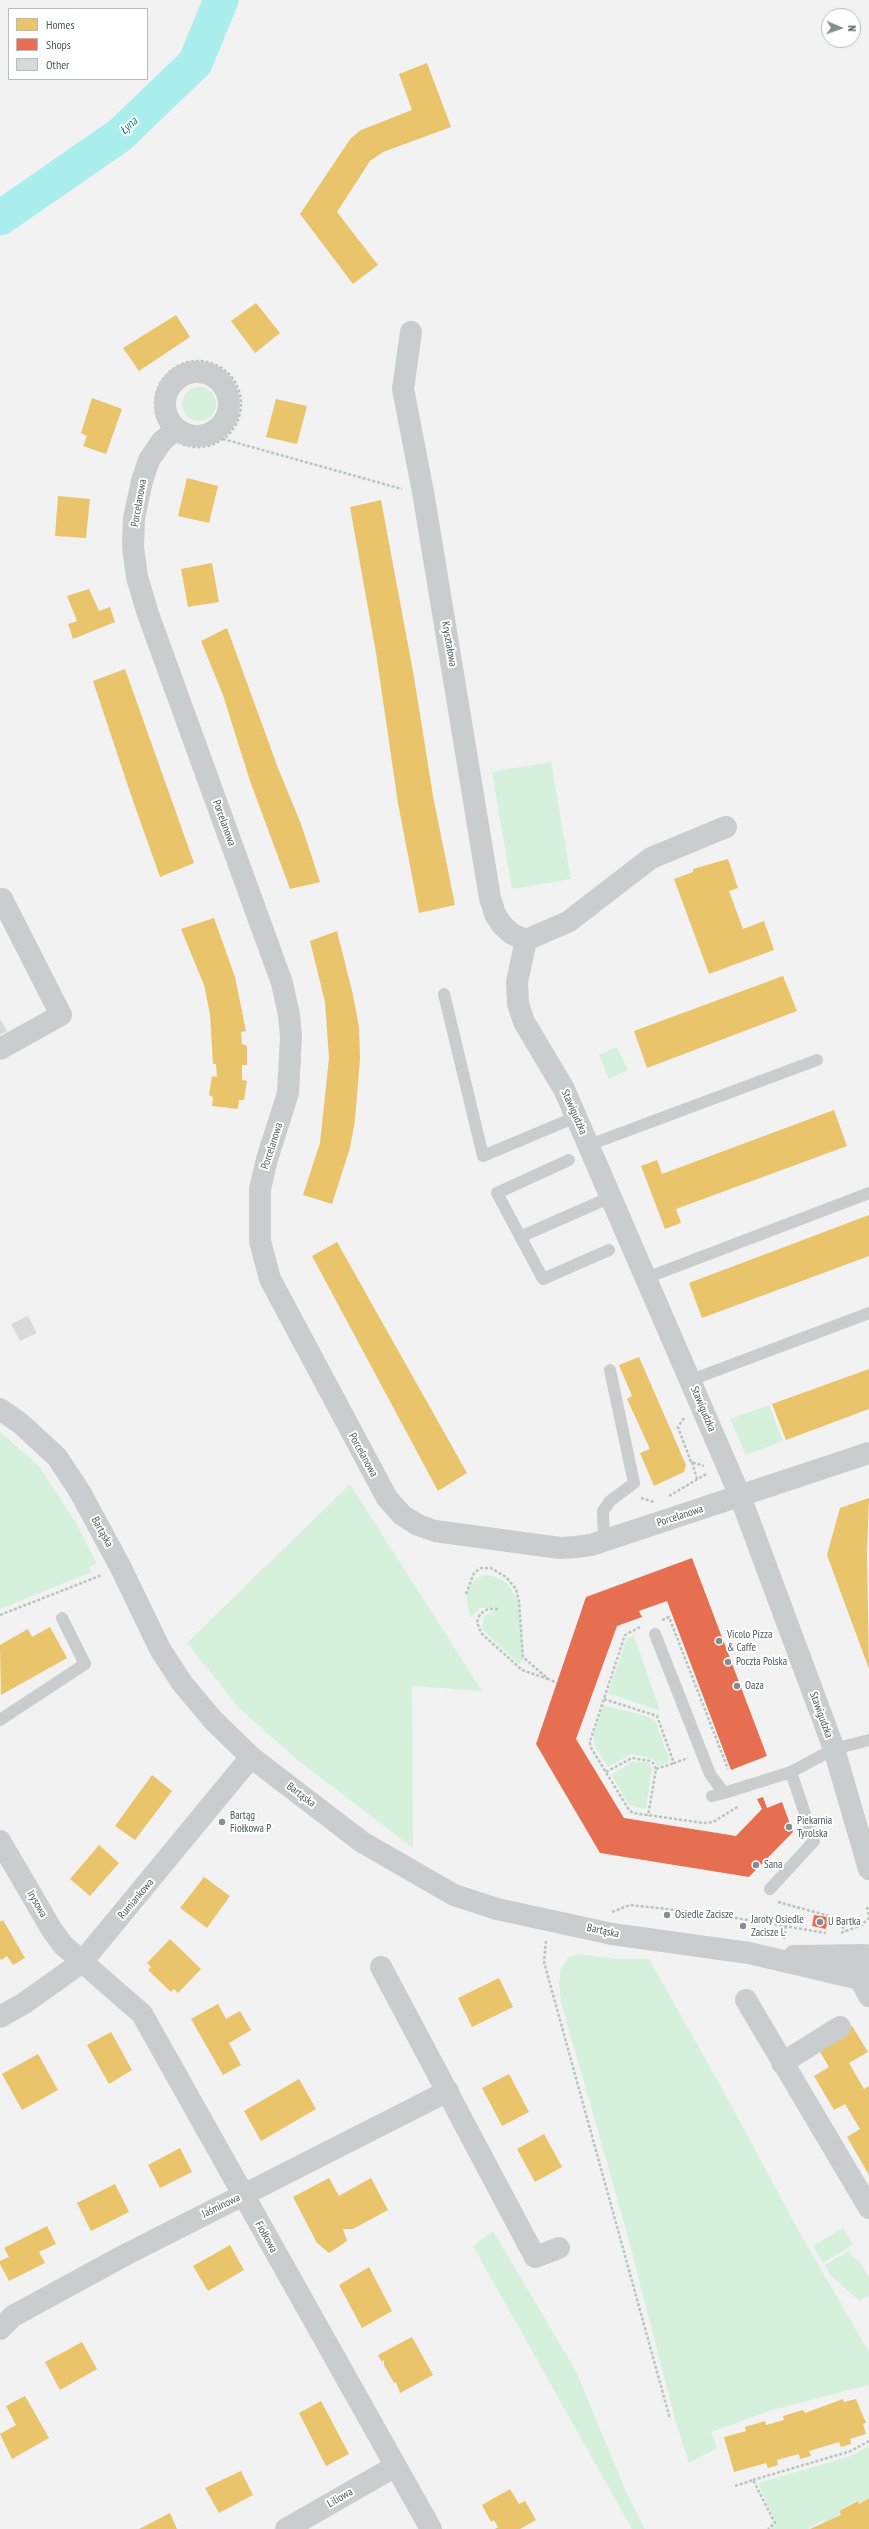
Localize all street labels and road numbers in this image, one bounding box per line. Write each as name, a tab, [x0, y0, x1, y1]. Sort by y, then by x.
street label: Porcelanowa	[128, 478, 150, 528]
street label: Kryształowa	[439, 620, 459, 668]
street label: Porcelanowa	[210, 798, 238, 848]
street label: Stawigudzka	[558, 1087, 590, 1137]
street label: Porcelanowa	[258, 1121, 286, 1171]
street label: Stawigudzka	[688, 1384, 718, 1434]
street label: Porcelanowa	[346, 1431, 380, 1479]
street label: Porcelanowa	[655, 1502, 705, 1530]
street label: Bartąska	[88, 1515, 116, 1549]
street label: Stawigudzka	[807, 1690, 835, 1740]
street label: Bartąska	[284, 1780, 318, 1810]
street label: Rumiankowa	[115, 1876, 157, 1922]
street label: Irysowa	[24, 1888, 50, 1920]
street label: Bartąska	[586, 1921, 620, 1941]
street label: Jaśminowa	[200, 2191, 242, 2221]
street label: Fiołkowa	[252, 2219, 280, 2255]
street label: Liliowa	[325, 2485, 355, 2511]

